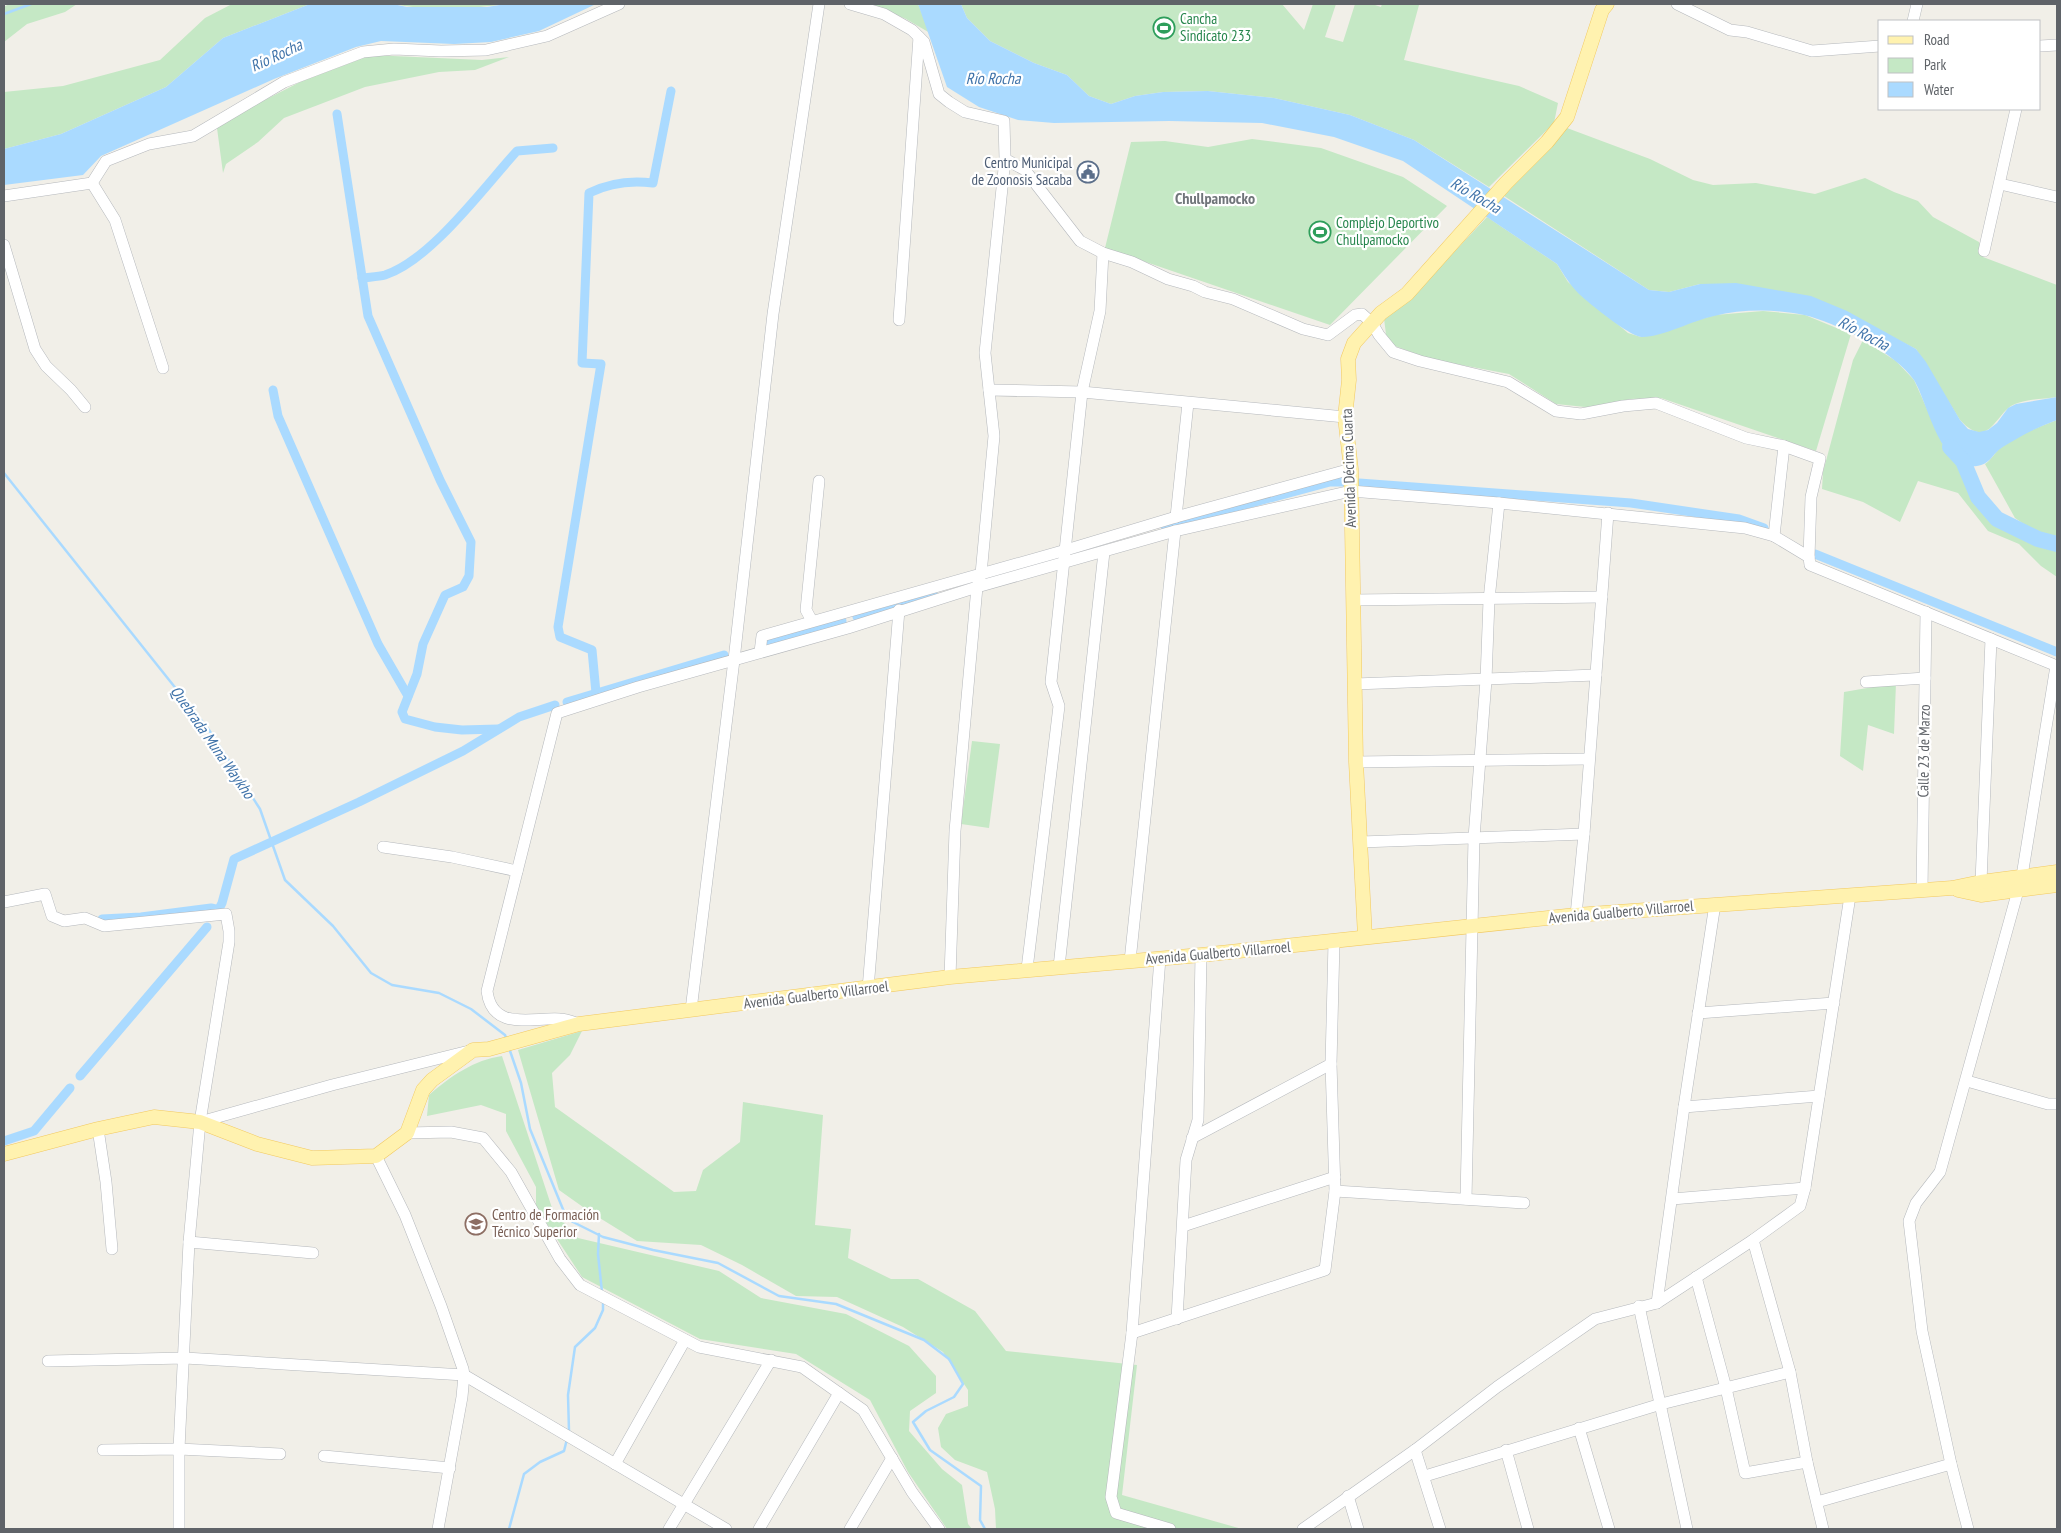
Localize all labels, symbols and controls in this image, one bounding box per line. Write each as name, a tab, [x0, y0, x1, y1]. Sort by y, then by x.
place label: Cancha Sindicato 233	[1180, 9, 1251, 45]
sports icon: Cancha Sindicato 233	[1152, 16, 1176, 40]
legend	[1878, 20, 2041, 110]
text: Road	[1924, 30, 1950, 49]
water label: Río Rocha	[247, 34, 306, 76]
text: Park	[1924, 55, 1946, 74]
water label: Río Rocha	[966, 68, 1022, 88]
text: Water	[1924, 80, 1955, 99]
place label: Centro Municipal de Zoonosis Sacaba	[971, 153, 1072, 189]
public building icon: Centro Municipal de Zoonosis Sacaba	[1076, 160, 1100, 184]
water label: Río Rocha	[1447, 173, 1506, 218]
district label: Chullpamocko	[1175, 188, 1255, 208]
place label: Complejo Deportivo Chullpamocko	[1336, 213, 1439, 249]
sports icon: Complejo Deportivo Chullpamocko	[1308, 220, 1332, 244]
water label: Río Rocha	[1835, 311, 1894, 355]
street label: Avenida Décima Cuarta	[1337, 408, 1360, 528]
water label: Quebrada Muna Waykho	[167, 682, 260, 803]
street label: Calle 23 de Marzo	[1913, 704, 1934, 798]
street label: Avenida Gualberto Villarroel	[1548, 896, 1695, 927]
street label: Avenida Gualberto Villarroel	[1145, 937, 1292, 968]
street label: Avenida Gualberto Villarroel	[743, 976, 890, 1013]
place label: Centro de Formación Técnico Superior	[492, 1205, 599, 1241]
school or university icon: Centro de Formación Técnico Superior	[464, 1212, 488, 1236]

